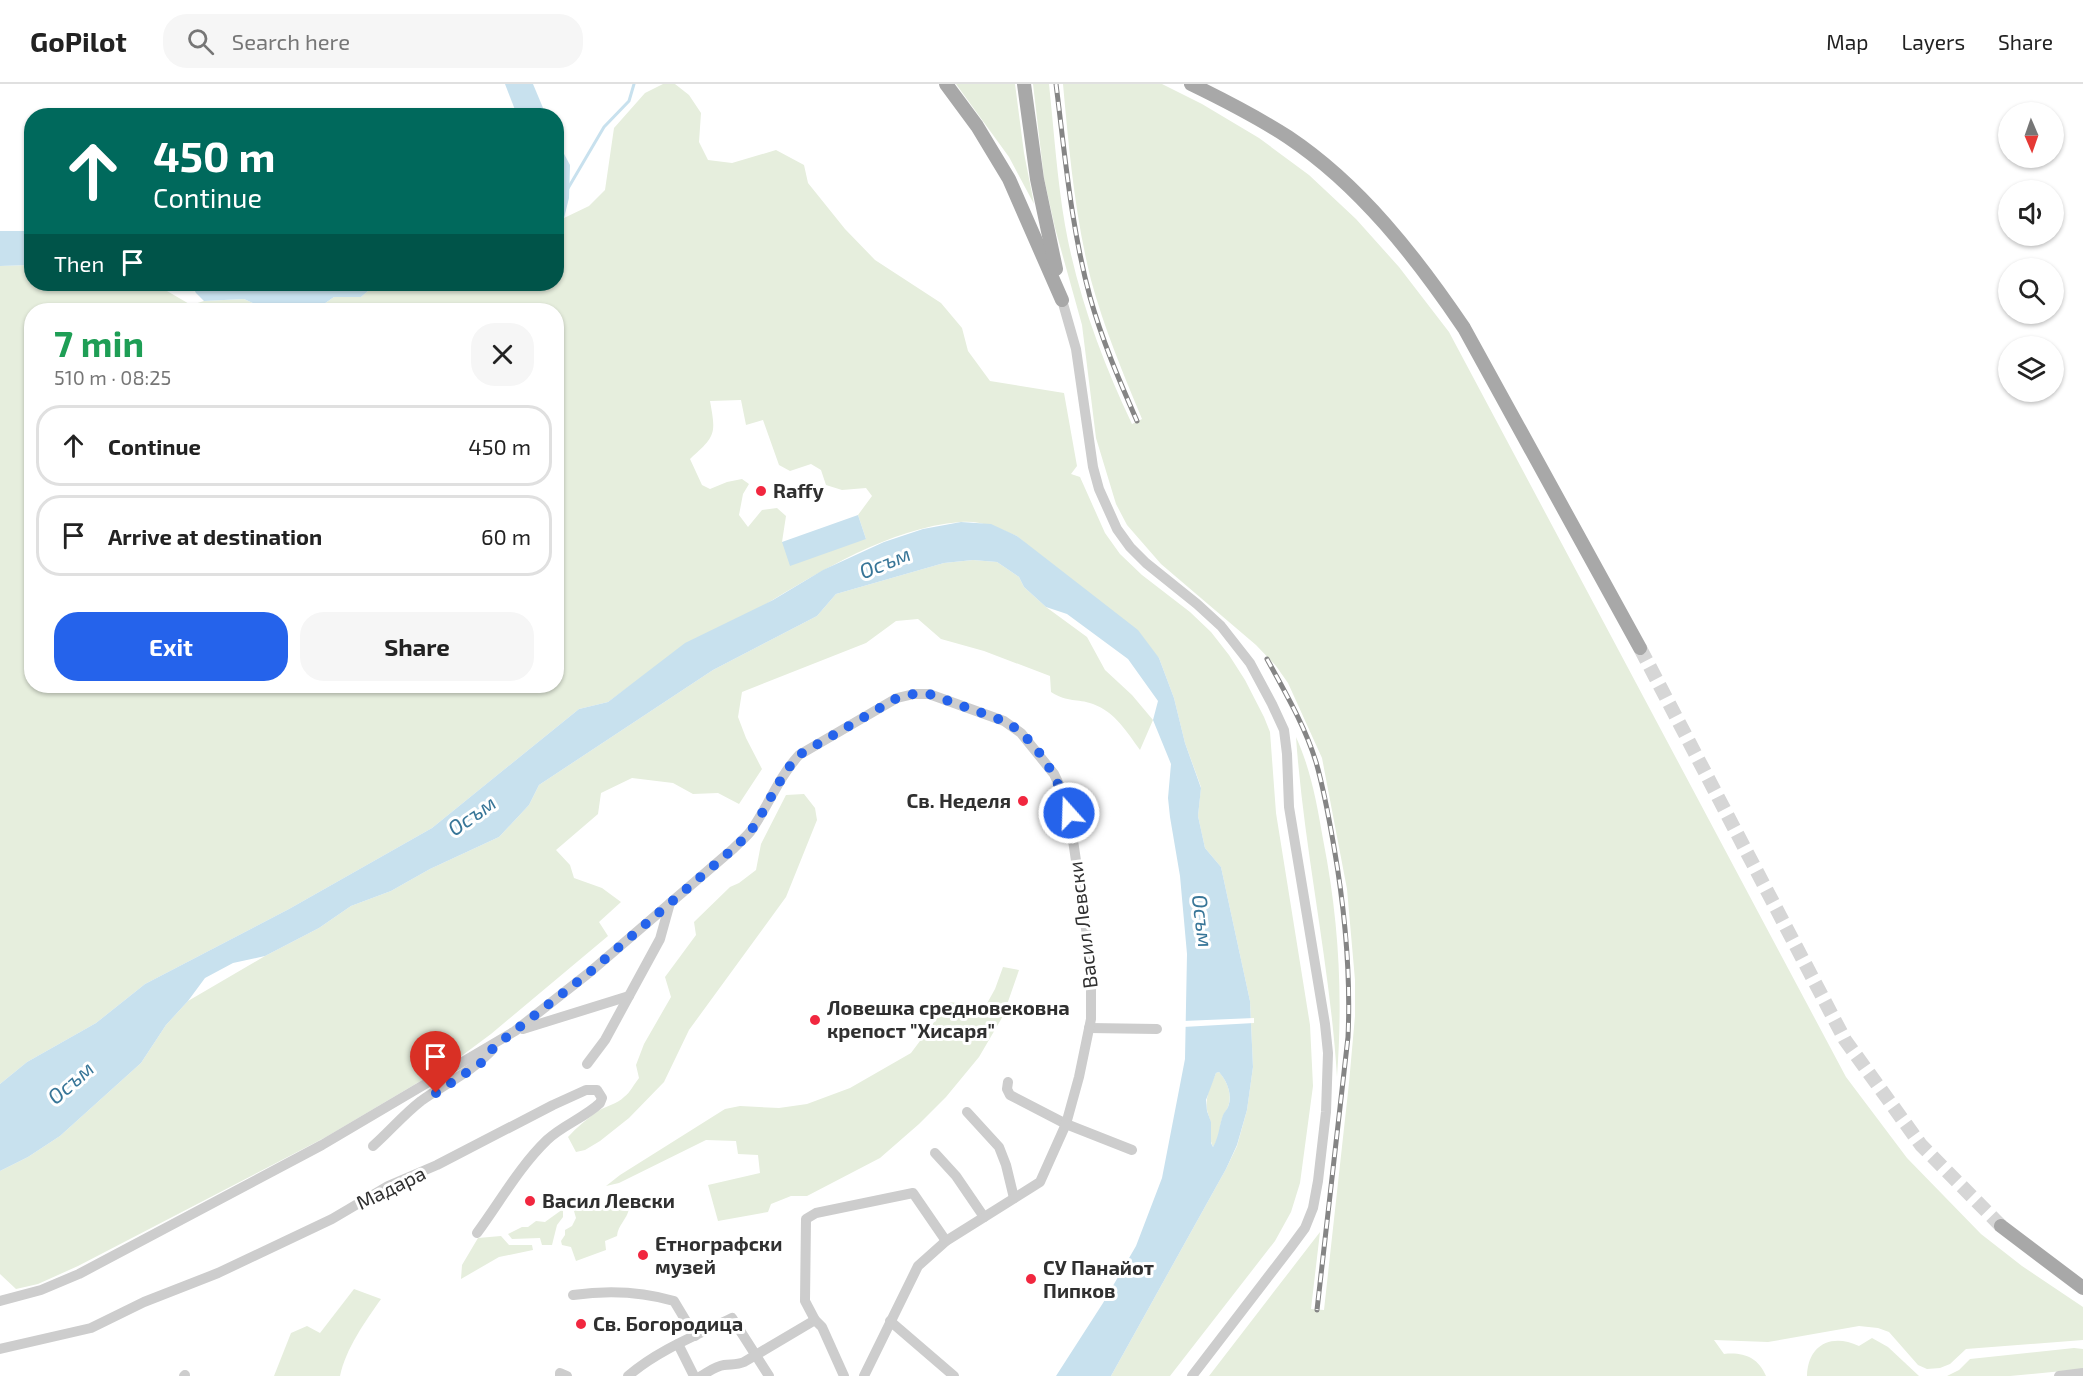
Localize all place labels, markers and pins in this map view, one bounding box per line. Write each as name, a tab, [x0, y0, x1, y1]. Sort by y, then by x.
place label: Raffy	[773, 478, 824, 503]
marker: Raffy	[754, 484, 768, 498]
place label: Св. Неделя	[907, 788, 1011, 812]
marker: Св. Неделя	[1016, 794, 1030, 808]
place label: Ловешка средновековна крепост "Хисаря"	[827, 995, 1070, 1042]
marker: Ловешка средновековна крепост "Хисаря"	[808, 1013, 822, 1027]
pin	[410, 1031, 461, 1093]
place label: Васил Левски	[542, 1188, 675, 1212]
marker: Васил Левски	[523, 1194, 537, 1208]
place label: Етнографски музей	[655, 1231, 782, 1278]
marker: Етнографски музей	[636, 1248, 650, 1262]
place label: СУ Панайот Пипков	[1043, 1255, 1154, 1302]
marker: СУ Панайот Пипков	[1024, 1272, 1038, 1286]
place label: Св. Богородица	[593, 1311, 743, 1335]
marker: Св. Богородица	[574, 1317, 588, 1331]

